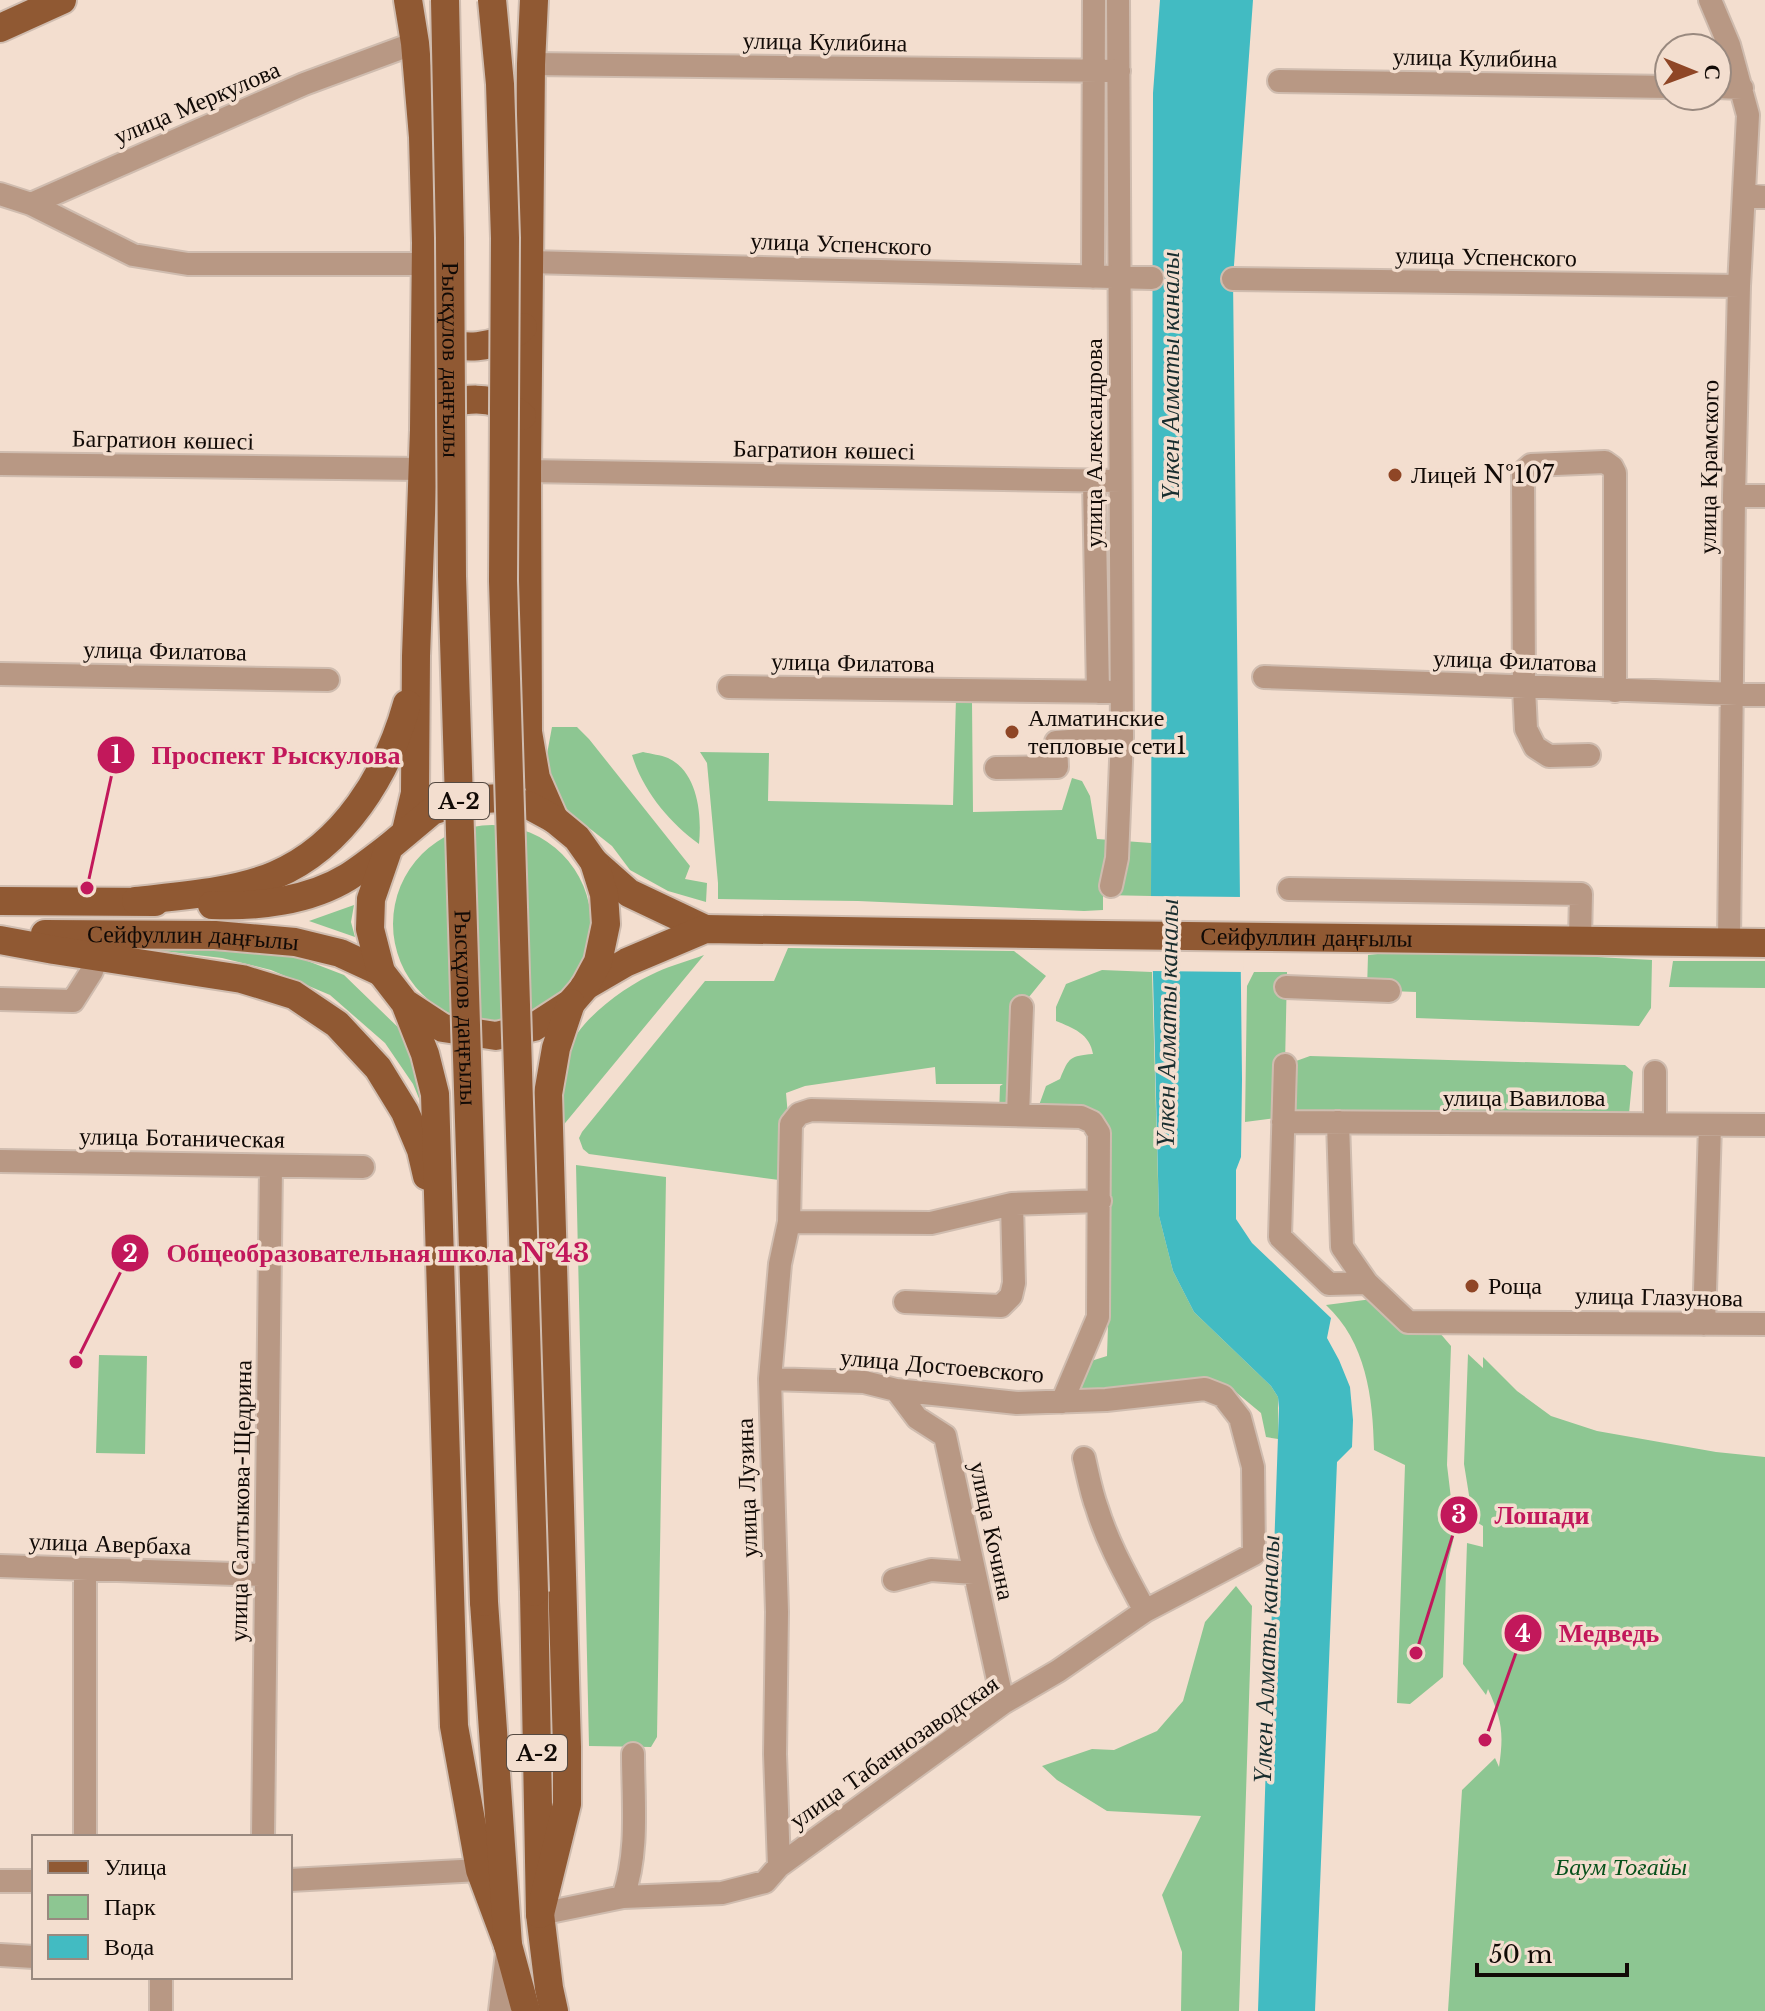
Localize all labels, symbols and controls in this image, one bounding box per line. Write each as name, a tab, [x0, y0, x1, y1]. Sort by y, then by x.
street label: улица Кулибина	[742, 26, 908, 57]
north arrow	[1653, 32, 1733, 112]
street label: улица Кулибина	[1392, 42, 1558, 73]
street label: улица Меркулова	[109, 54, 285, 151]
text: С	[1699, 64, 1726, 81]
street label: улица Успенского	[750, 226, 932, 261]
street label: улица Успенского	[1395, 240, 1577, 273]
water label: Үлкен Алматы каналы	[1154, 252, 1186, 500]
street label: Рысқұлов даңғылы	[436, 262, 466, 458]
street label: улица Александрова	[1079, 338, 1108, 548]
street label: улица Крамского	[1692, 380, 1725, 554]
street label: Багратион көшесі	[72, 423, 255, 456]
street label: Багратион көшесі	[733, 433, 916, 466]
place label: Лицей №107	[1411, 460, 1555, 489]
marker: Лицей №107	[1386, 466, 1404, 484]
street label: улица Филатова	[83, 635, 247, 666]
street label: улица Филатова	[1433, 643, 1598, 678]
street label: улица Филатова	[771, 647, 935, 678]
place label: Алматинские тепловые сети1	[1028, 703, 1187, 760]
marker: Алматинские тепловые сети1	[1003, 723, 1021, 741]
callout: Проспект Рыскулова	[96, 730, 417, 780]
text: Проспект Рыскулова	[151, 739, 401, 771]
text: 1	[111, 740, 121, 769]
road number: A-2	[429, 783, 489, 819]
water label: Үлкен Алматы каналы	[1149, 898, 1185, 1148]
street label: Рысқұлов даңғылы	[448, 909, 484, 1106]
street label: Сейфуллин даңғылы	[87, 919, 300, 956]
street label: Сейфуллин даңғылы	[1200, 921, 1413, 953]
street label: улица Вавилова	[1443, 1083, 1606, 1112]
street label: улица Ботаническая	[79, 1121, 285, 1154]
callout: Общеобразовательная школа №43	[110, 1228, 605, 1278]
text: Общеобразовательная школа №43	[167, 1237, 589, 1269]
text: 2	[122, 1239, 138, 1268]
place label: Роща	[1488, 1271, 1542, 1300]
marker: Роща	[1463, 1277, 1481, 1295]
street label: улица Глазунова	[1575, 1281, 1744, 1312]
street label: улица Достоевского	[839, 1342, 1045, 1389]
street label: улица Салтыкова-Щедрина	[224, 1359, 257, 1642]
street label: улица Лузина	[730, 1417, 763, 1558]
street label: улица Кочина	[964, 1459, 1021, 1603]
callout: Лошади	[1439, 1490, 1606, 1540]
text: Лошади	[1495, 1499, 1589, 1531]
text: 3	[1451, 1500, 1467, 1529]
street label: улица Авербаха	[28, 1526, 192, 1561]
water label: Үлкен Алматы каналы	[1246, 1534, 1286, 1784]
callout: Медведь	[1503, 1608, 1676, 1658]
text: Медведь	[1559, 1617, 1660, 1649]
text: 4	[1515, 1619, 1531, 1648]
street label: улица Табачнозаводская	[784, 1669, 1004, 1835]
road number: A-2	[507, 1735, 567, 1771]
legend	[32, 1835, 292, 1979]
text: Улица	[104, 1852, 167, 1881]
park label: Баум Тоғайы	[1554, 1852, 1687, 1881]
text: Парк	[104, 1892, 156, 1921]
scale bar	[1477, 1927, 1627, 1977]
text: Вода	[104, 1932, 155, 1961]
text: 50 m	[1489, 1940, 1553, 1969]

